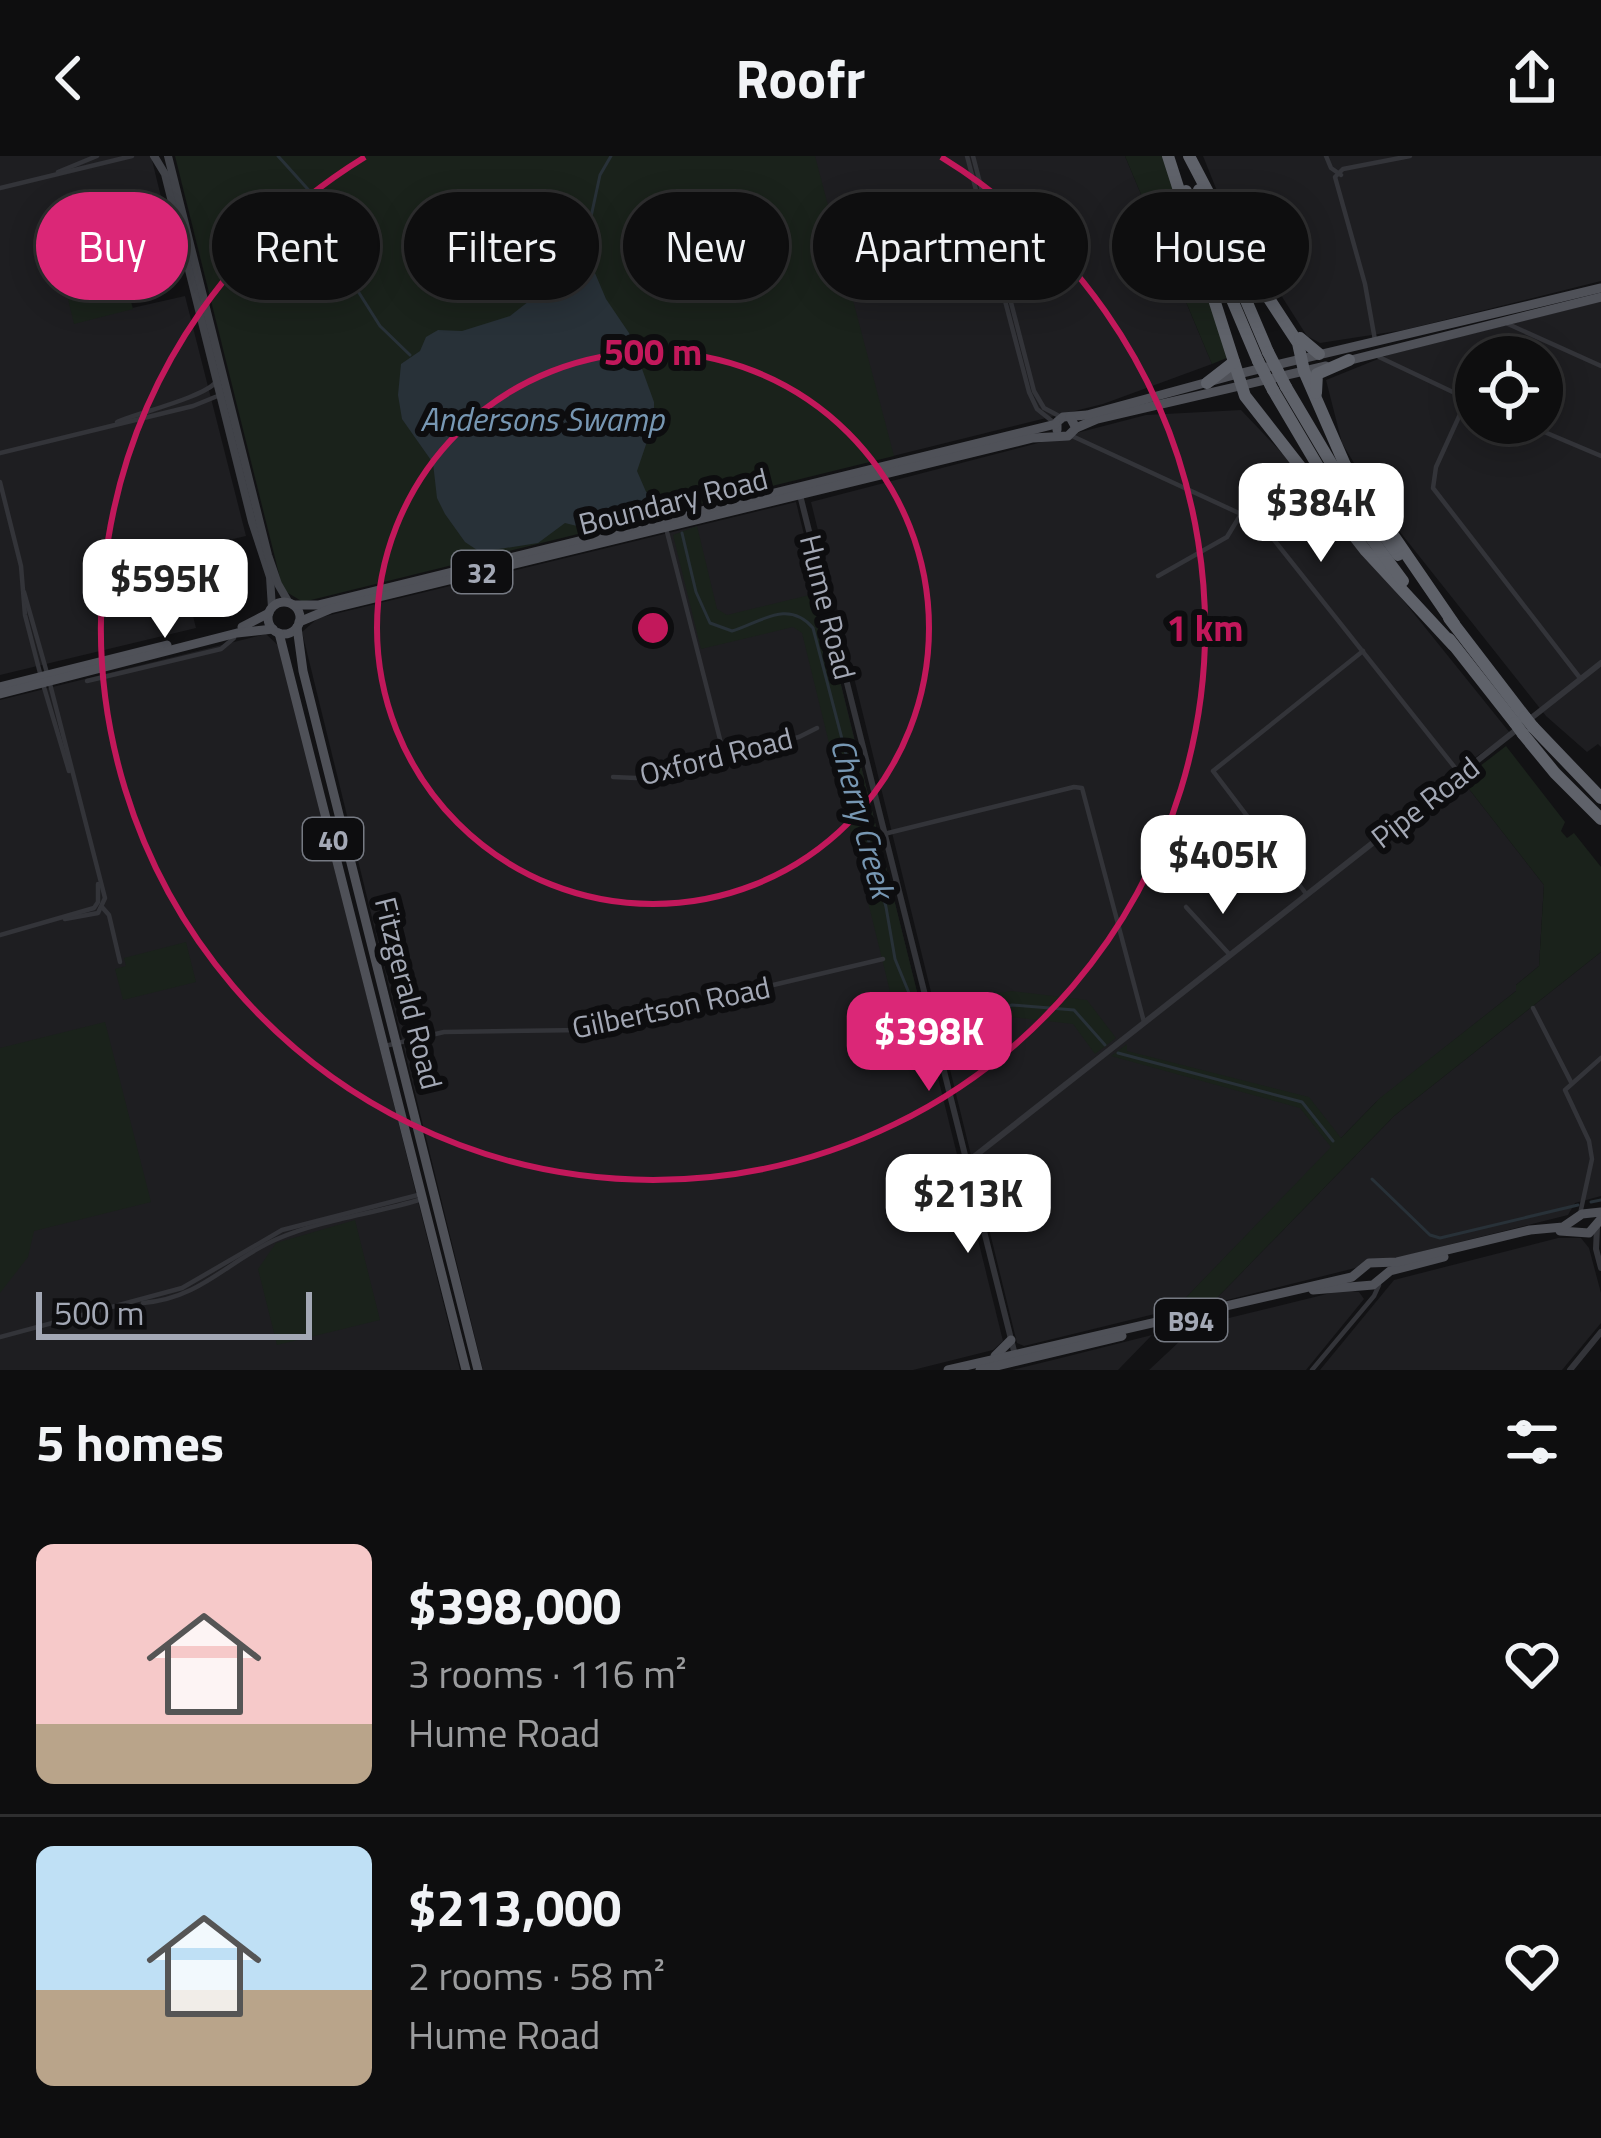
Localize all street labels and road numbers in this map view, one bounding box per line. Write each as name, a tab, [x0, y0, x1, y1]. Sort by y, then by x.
street label: Boundary Road	[573, 455, 773, 547]
street label: Hume Road	[788, 530, 868, 684]
road number: 32	[452, 551, 512, 593]
street label: Oxford Road	[635, 715, 797, 797]
street label: Pipe Road	[1361, 745, 1489, 859]
road number: 40	[303, 818, 363, 860]
street label: Fitzgerald Road	[363, 892, 455, 1094]
street label: Gilbertson Road	[568, 964, 774, 1050]
road number: B94	[1155, 1299, 1227, 1341]

